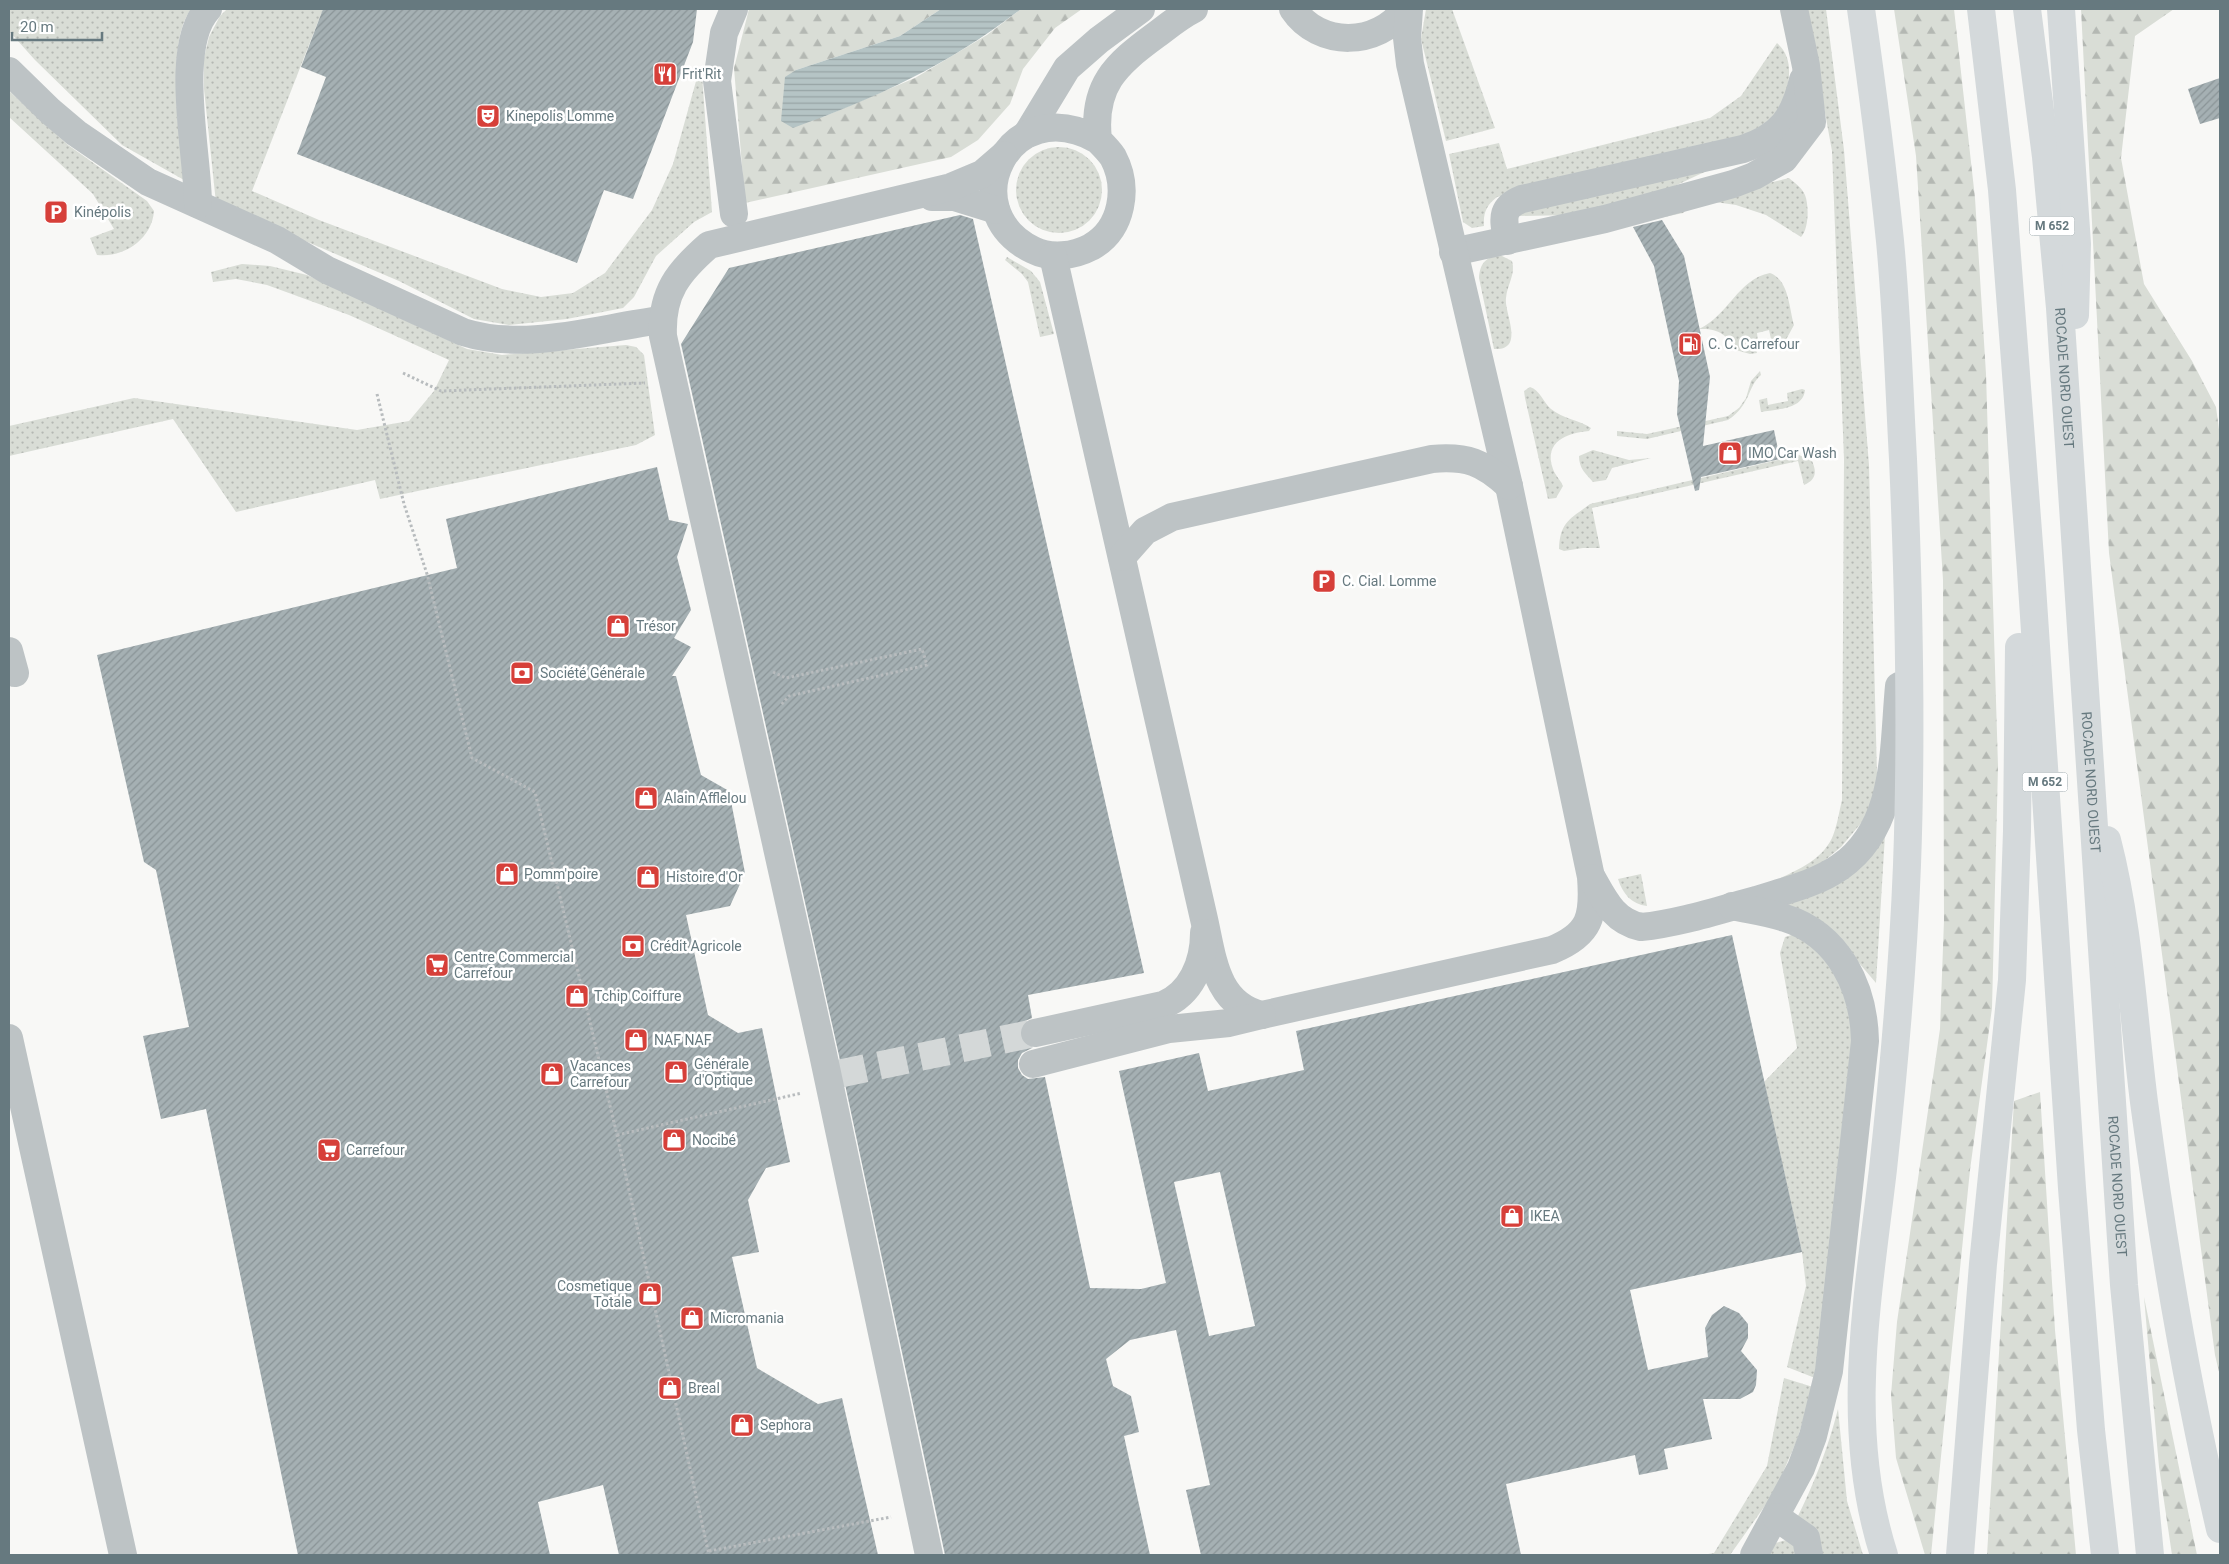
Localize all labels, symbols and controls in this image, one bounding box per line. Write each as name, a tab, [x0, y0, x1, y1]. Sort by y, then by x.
scale bar	[12, 10, 102, 42]
text: 20 m	[20, 18, 54, 36]
restaurant icon: Frit'Rit	[652, 61, 678, 87]
place label: Frit'Rit	[682, 66, 722, 82]
theatre icon: Kinepolis Lomme	[475, 103, 501, 129]
place label: Kinepolis Lomme	[506, 108, 614, 124]
parking icon: Kinépolis	[43, 199, 69, 225]
place label: Kinépolis	[74, 204, 131, 220]
road number: M 652	[2030, 217, 2074, 236]
street label: ROCADE NORD OUEST	[2052, 307, 2077, 450]
fuel station icon: C. C. Carrefour	[1677, 331, 1703, 357]
place label: C. C. Carrefour	[1708, 336, 1800, 352]
shop icon: IMO Car Wash	[1717, 440, 1743, 466]
place label: IMO Car Wash	[1748, 445, 1837, 461]
parking icon: C. Cial. Lomme	[1311, 568, 1337, 594]
place label: C. Cial. Lomme	[1342, 573, 1436, 589]
shop icon: Trésor	[605, 613, 631, 639]
place label: Trésor	[636, 618, 676, 634]
bank icon: Société Générale	[509, 660, 535, 686]
place label: Société Générale	[540, 665, 645, 681]
street label: ROCADE NORD OUEST	[2078, 711, 2104, 854]
road number: M 652	[2022, 772, 2068, 792]
shop icon: Alain Afflelou	[633, 785, 659, 811]
place label: Alain Afflelou	[664, 790, 746, 806]
shop icon: Pomm'poire	[494, 861, 520, 887]
shop icon: Histoire d'Or	[635, 864, 661, 890]
place label: Pomm'poire	[524, 866, 598, 882]
place label: Histoire d'Or	[666, 869, 743, 885]
bank icon: Crédit Agricole	[620, 933, 646, 959]
place label: Crédit Agricole	[650, 938, 742, 954]
place label: Centre Commercial Carrefour	[454, 949, 574, 981]
supermarket icon: Centre Commercial Carrefour	[424, 952, 450, 978]
shop icon: Tchip Coiffure	[564, 983, 590, 1009]
place label: Tchip Coiffure	[594, 988, 681, 1004]
shop icon: NAF NAF	[623, 1027, 649, 1053]
place label: NAF NAF	[654, 1032, 712, 1048]
place label: Générale d'Optique	[694, 1056, 753, 1088]
place label: Vacances Carrefour	[570, 1058, 631, 1090]
shop icon: Générale d'Optique	[663, 1059, 689, 1085]
shop icon: Vacances Carrefour	[539, 1061, 565, 1087]
street label: ROCADE NORD OUEST	[2105, 1115, 2130, 1258]
shop icon: Nocibé	[661, 1127, 687, 1153]
place label: Nocibé	[692, 1132, 736, 1148]
supermarket icon: Carrefour	[316, 1137, 342, 1163]
place label: Carrefour	[346, 1142, 405, 1158]
shop icon: IKEA	[1499, 1203, 1525, 1229]
place label: IKEA	[1530, 1208, 1560, 1224]
place label: Cosmetique Totale	[557, 1278, 632, 1310]
shop icon: Cosmetique Totale	[637, 1281, 663, 1307]
shop icon: Micromania	[679, 1305, 705, 1331]
place label: Micromania	[710, 1310, 784, 1326]
shop icon: Breal	[657, 1375, 683, 1401]
place label: Breal	[688, 1380, 720, 1396]
shop icon: Sephora	[729, 1412, 755, 1438]
place label: Sephora	[760, 1417, 811, 1433]

